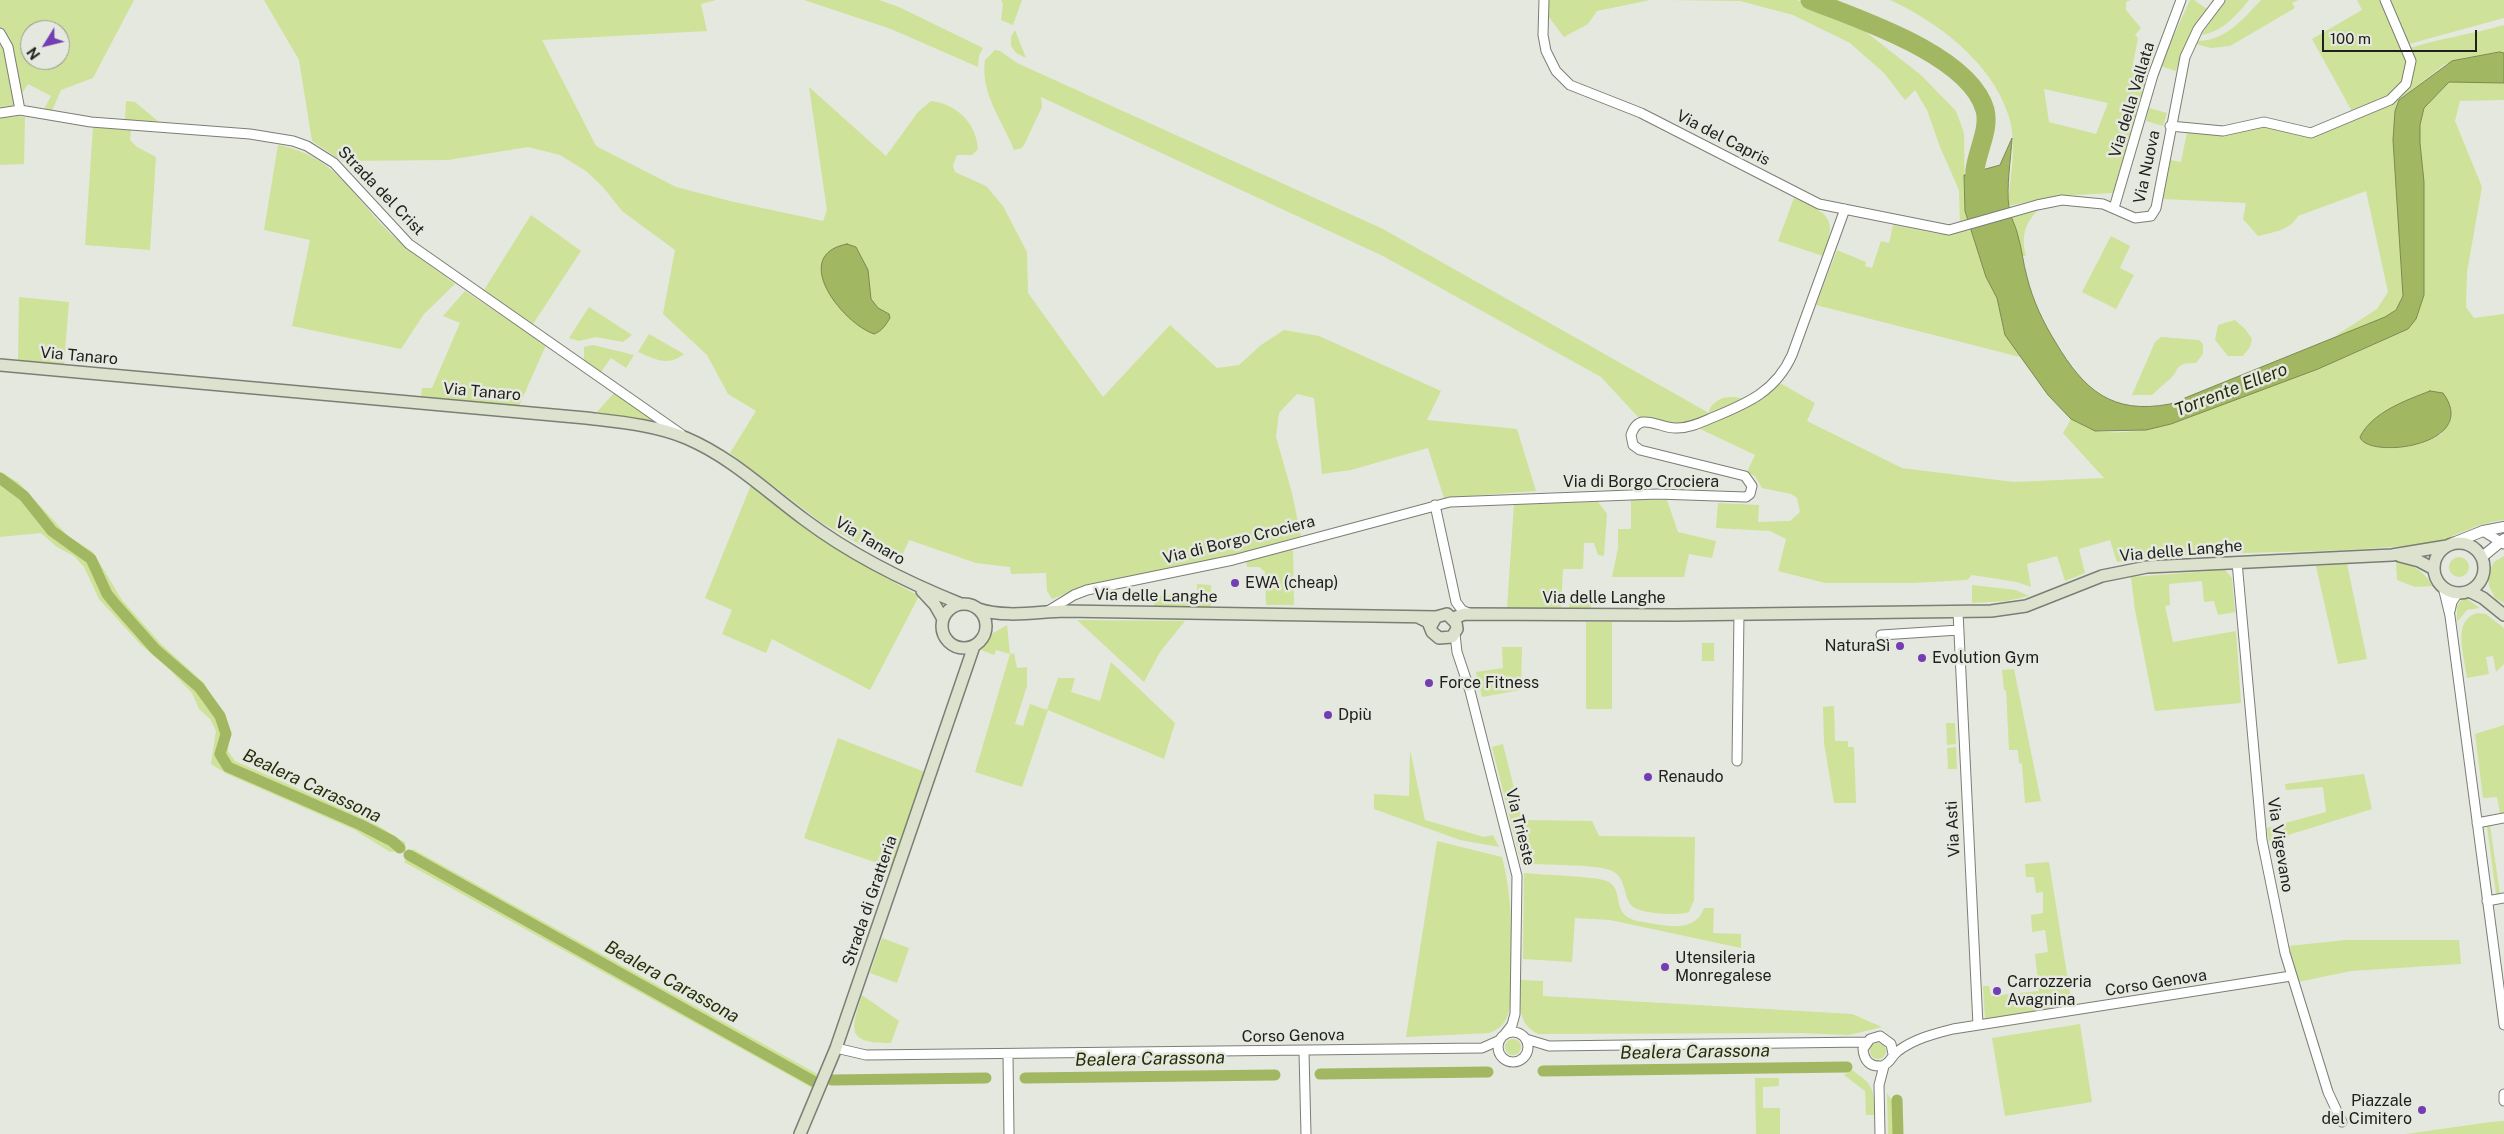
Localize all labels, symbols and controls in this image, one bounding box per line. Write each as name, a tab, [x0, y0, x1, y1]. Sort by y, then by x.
north arrow	[20, 20, 70, 70]
scale bar	[2324, 20, 2479, 52]
text: 100 m	[2330, 30, 2371, 47]
street label: Via della Vallata	[2105, 40, 2159, 160]
text: N	[24, 44, 43, 62]
street label: Via del Capris	[1673, 106, 1773, 170]
street label: Via Nuova	[2130, 129, 2164, 205]
street label: Strada del Crist	[334, 142, 428, 240]
street label: Via Tanaro	[39, 343, 119, 369]
water label: Torrente Ellero	[2172, 359, 2290, 421]
street label: Via Tanaro	[442, 379, 522, 405]
street label: Via di Borgo Crociera	[1563, 472, 1719, 492]
street label: Via di Borgo Crociera	[1161, 512, 1317, 568]
street label: Via Tanaro	[832, 513, 908, 569]
street label: Via delle Langhe	[2119, 536, 2243, 566]
place label: EWA (cheap)	[1245, 573, 1338, 593]
marker: EWA (cheap)	[1229, 577, 1241, 589]
street label: Via delle Langhe	[1094, 585, 1218, 607]
street label: Via delle Langhe	[1542, 588, 1666, 608]
place label: NaturaSì	[1825, 636, 1890, 656]
marker: NaturaSì	[1894, 640, 1906, 652]
place label: Evolution Gym	[1932, 648, 2039, 668]
marker: Evolution Gym	[1916, 652, 1928, 664]
place label: Force Fitness	[1439, 673, 1539, 693]
marker: Force Fitness	[1423, 677, 1435, 689]
place label: Dpiù	[1338, 705, 1372, 725]
marker: Dpiù	[1322, 709, 1334, 721]
water label: Bealera Carassona	[239, 744, 385, 828]
place label: Renaudo	[1658, 767, 1724, 787]
marker: Renaudo	[1642, 771, 1654, 783]
street label: Via Trieste	[1501, 787, 1539, 867]
street label: Via Vigevano	[2263, 796, 2297, 894]
street label: Via Asti	[1942, 800, 1964, 858]
street label: Strada di Gratteria	[839, 833, 901, 969]
water label: Bealera Carassona	[601, 936, 743, 1028]
place label: Utensileria Monregalese	[1675, 948, 1772, 986]
marker: Utensileria Monregalese	[1659, 961, 1671, 973]
street label: Corso Genova	[2104, 965, 2208, 1001]
place label: Carrozzeria Avagnina	[2007, 972, 2092, 1010]
marker: Carrozzeria Avagnina	[1991, 985, 2003, 997]
street label: Corso Genova	[1241, 1026, 1345, 1046]
water label: Bealera Carassona	[1620, 1040, 1770, 1064]
water label: Bealera Carassona	[1075, 1047, 1225, 1071]
place label: Piazzale del Cimitero	[2322, 1091, 2412, 1129]
marker: Piazzale del Cimitero	[2416, 1104, 2428, 1116]

